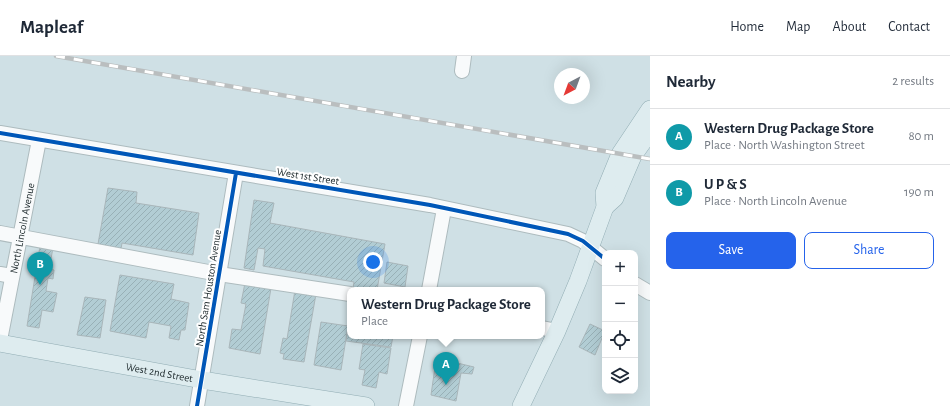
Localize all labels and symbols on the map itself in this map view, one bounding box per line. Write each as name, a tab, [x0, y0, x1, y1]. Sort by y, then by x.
north arrow	[554, 68, 590, 104]
street label: West 1st Street	[276, 166, 340, 187]
street label: North Lincoln Avenue	[8, 182, 37, 274]
street label: North Sam Houston Avenue	[194, 229, 223, 347]
pin: B	[27, 252, 53, 285]
your location	[363, 252, 383, 272]
pin: A	[433, 352, 459, 385]
street label: West 2nd Street	[125, 361, 194, 384]

